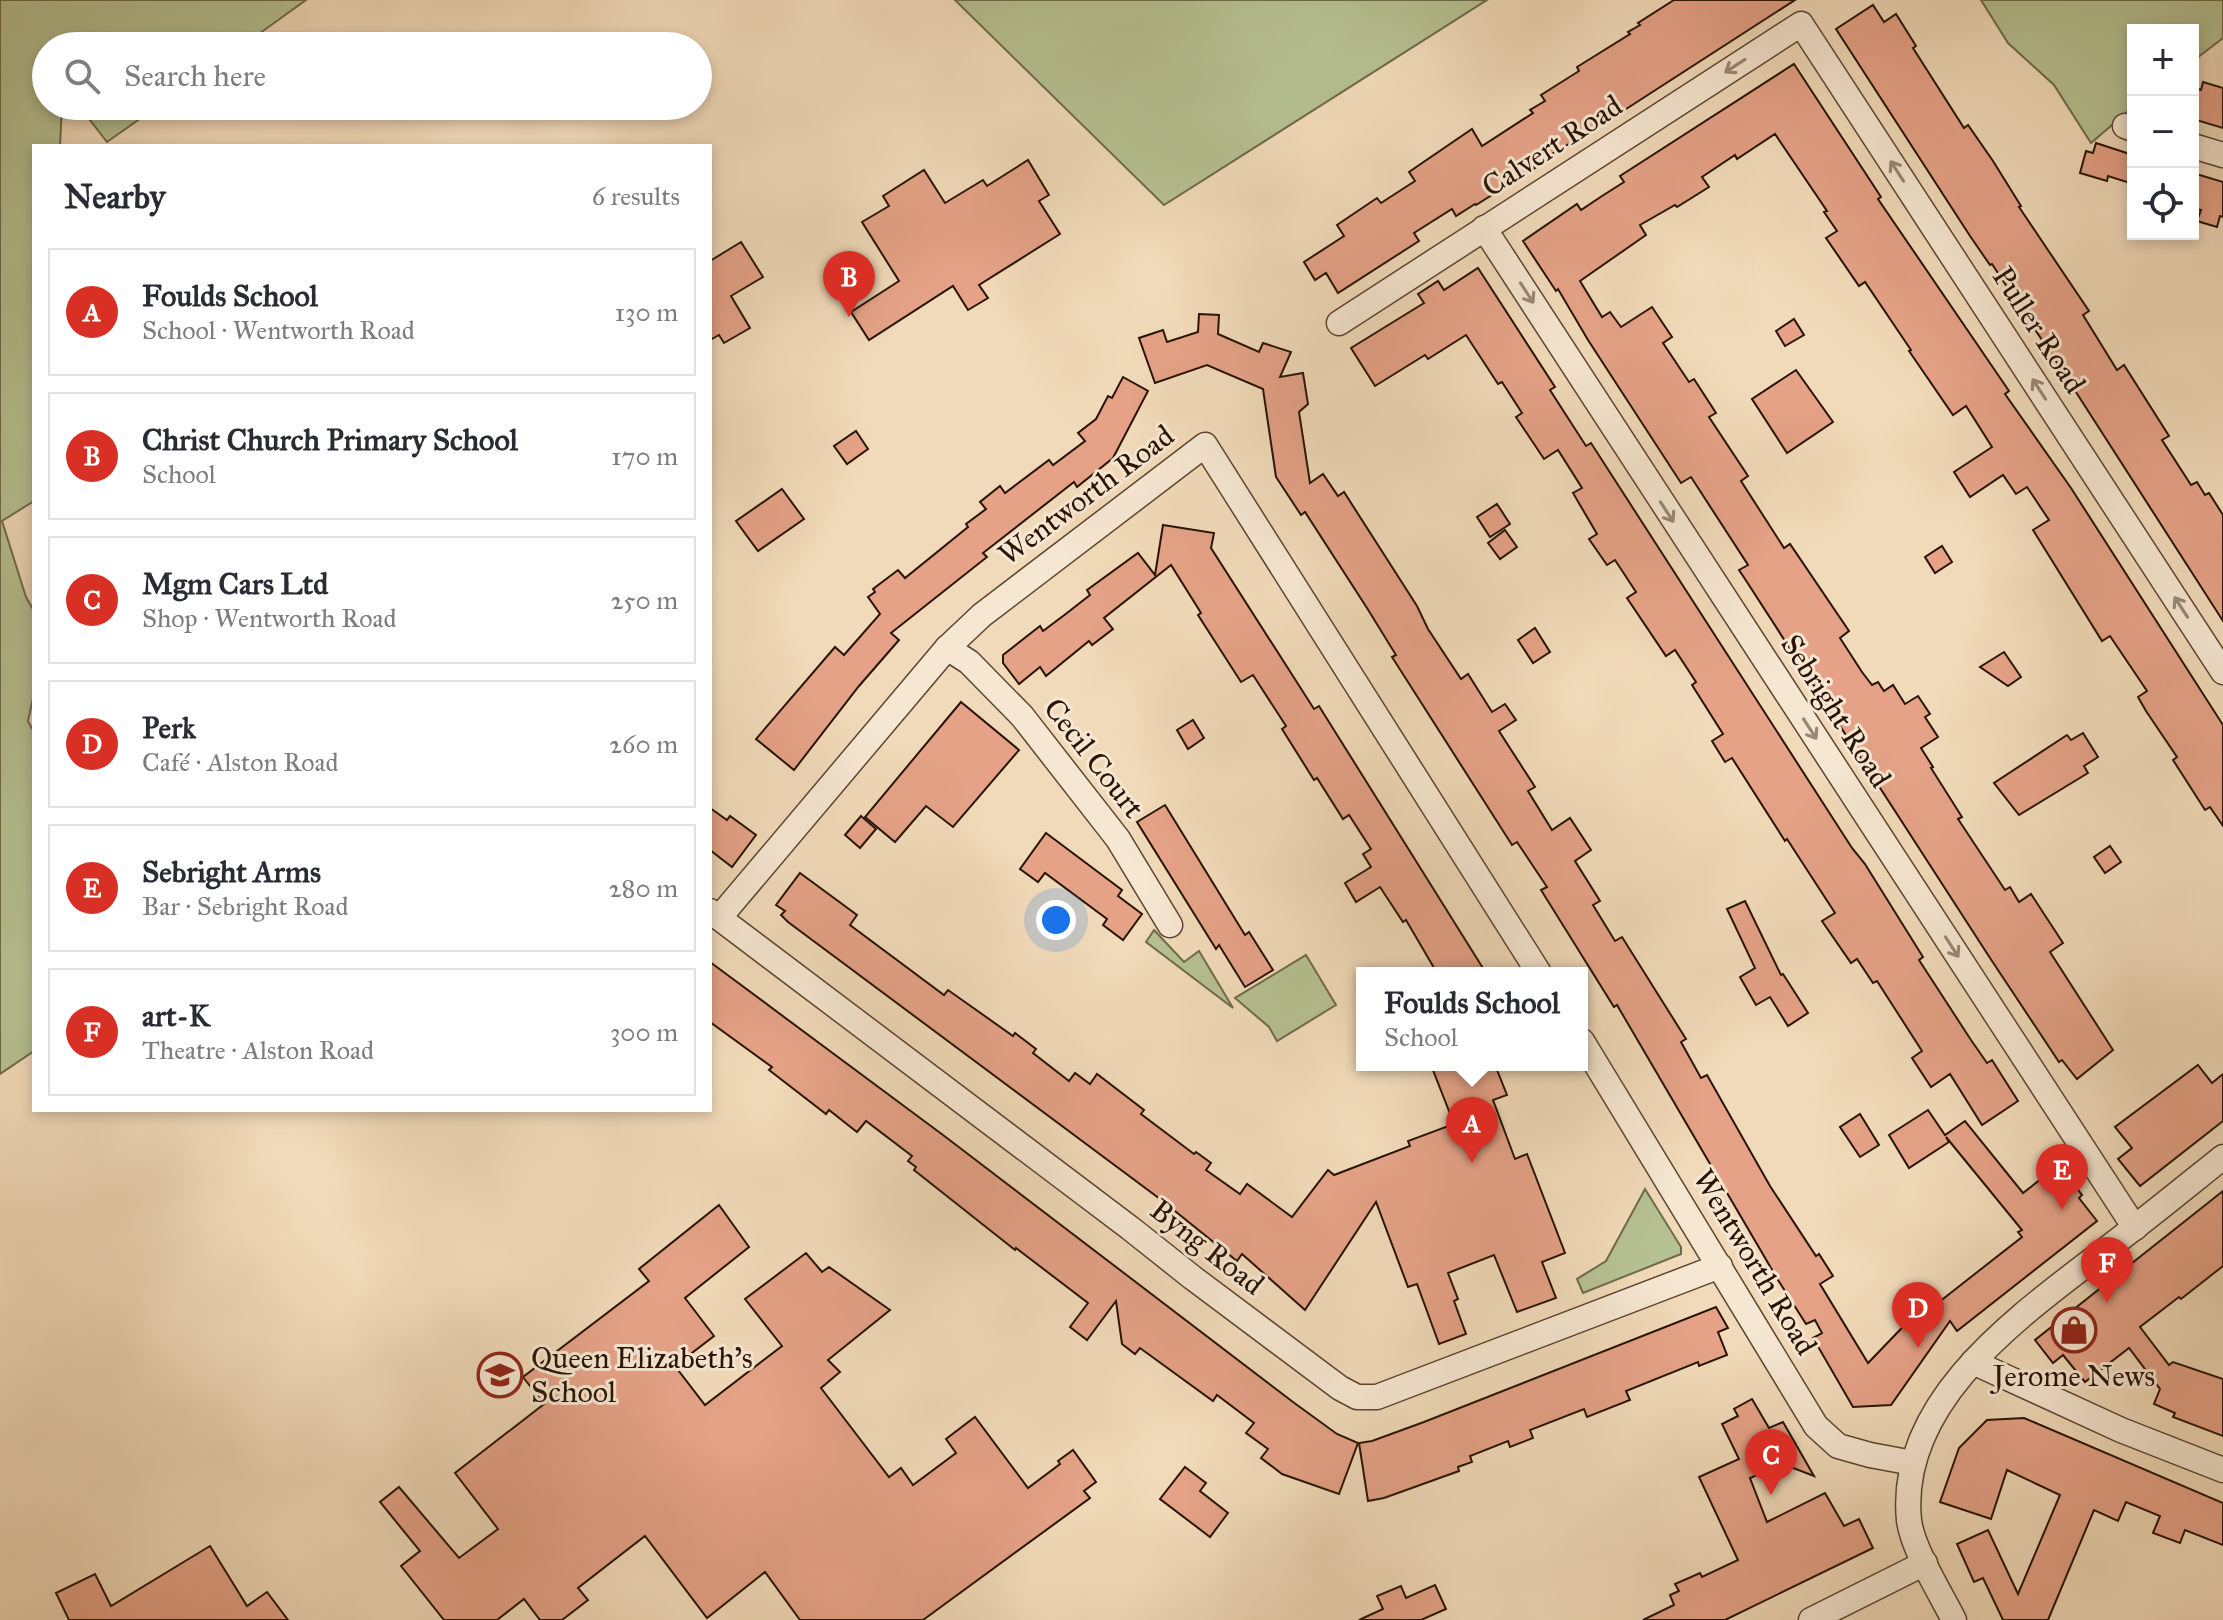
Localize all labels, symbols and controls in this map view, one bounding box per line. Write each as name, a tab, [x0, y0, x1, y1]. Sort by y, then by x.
map controls	[2127, 24, 2199, 240]
button: +	[2127, 24, 2199, 96]
search box	[32, 32, 712, 120]
icon: search	[60, 54, 104, 98]
text: Search here	[124, 58, 266, 94]
one-way arrow	[1725, 58, 1747, 75]
street label: Calvert Road	[1475, 87, 1629, 205]
button: −	[2127, 96, 2199, 168]
one-way arrow	[1889, 160, 1905, 183]
button: locate	[2127, 168, 2199, 240]
text: Nearby	[64, 176, 166, 217]
text: 6 results	[592, 180, 680, 212]
pin: B	[823, 251, 875, 317]
street label: Puller Road	[1985, 260, 2093, 400]
text: Foulds School	[142, 278, 318, 314]
one-way arrow	[1518, 282, 1535, 304]
text: A	[83, 296, 101, 328]
text: 130 m	[615, 296, 678, 328]
text: School · Wentworth Road	[142, 314, 415, 346]
one-way arrow	[2031, 378, 2047, 400]
street label: Wentworth Road	[991, 417, 1181, 573]
text: Christ Church Primary School	[142, 422, 518, 458]
text: B	[83, 440, 101, 472]
text: 170 m	[611, 440, 678, 472]
text: School	[142, 458, 216, 490]
one-way arrow	[1660, 500, 1676, 523]
text: Mgm Cars Ltd	[142, 566, 328, 602]
text: C	[83, 584, 101, 616]
text: 250 m	[611, 584, 678, 616]
one-way arrow	[2172, 596, 2189, 618]
text: Shop · Wentworth Road	[142, 602, 397, 634]
street label: Sebright Road	[1773, 628, 1899, 794]
street label: Cecil Court	[1036, 691, 1152, 825]
text: Perk	[142, 710, 196, 746]
one-way arrow	[1802, 718, 1818, 740]
text: D	[82, 728, 102, 760]
text: 260 m	[609, 728, 678, 760]
text: Café · Alston Road	[142, 746, 339, 778]
text: Sebright Arms	[142, 854, 321, 890]
text: E	[83, 872, 101, 904]
text: 280 m	[609, 872, 678, 904]
text: Bar · Sebright Road	[142, 890, 349, 922]
your location	[1036, 900, 1076, 940]
one-way arrow	[1944, 936, 1960, 958]
popup	[1356, 967, 1588, 1071]
text: Foulds School	[1384, 985, 1560, 1021]
text: art-K	[142, 998, 210, 1034]
text: F	[84, 1016, 101, 1048]
text: 300 m	[610, 1016, 678, 1048]
text: School	[1384, 1021, 1458, 1053]
text: Theatre · Alston Road	[142, 1034, 374, 1066]
pin: A	[1446, 1097, 1498, 1163]
pin: E	[2036, 1144, 2088, 1210]
street label: Wentworth Road	[1685, 1163, 1825, 1361]
street label: Byng Road	[1143, 1191, 1271, 1303]
pin: F	[2081, 1237, 2133, 1303]
pin: D	[1892, 1282, 1944, 1348]
shop icon: Jerome News	[2050, 1306, 2098, 1354]
place label: Queen Elizabeth's School	[531, 1340, 753, 1410]
school or university icon: Queen Elizabeth's School	[476, 1351, 524, 1399]
place label: Jerome News	[1990, 1358, 2155, 1394]
pin: C	[1745, 1429, 1797, 1495]

